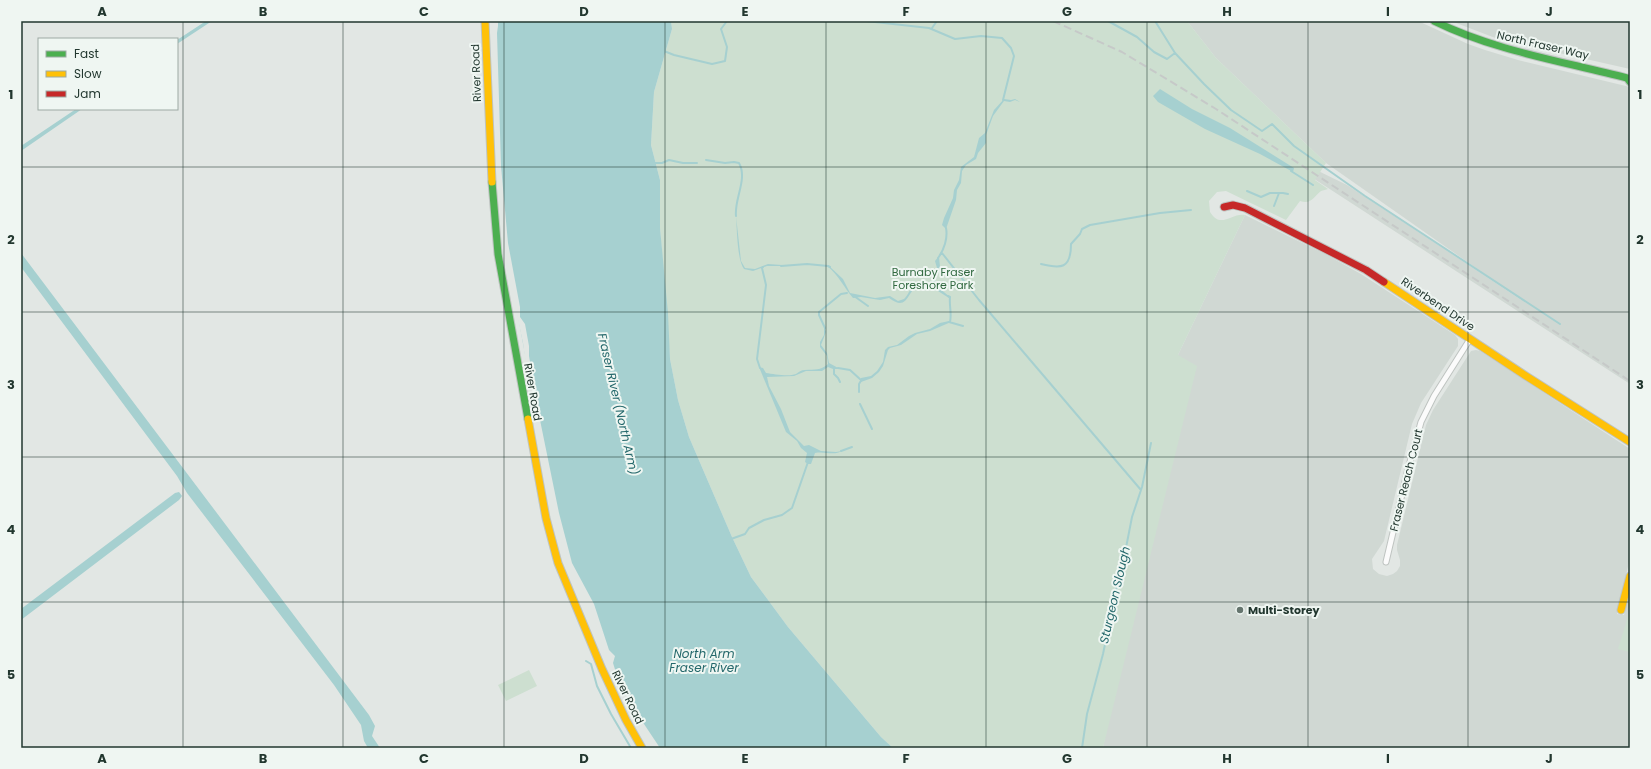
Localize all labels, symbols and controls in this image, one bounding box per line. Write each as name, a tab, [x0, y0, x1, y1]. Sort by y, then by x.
text: A	[97, 2, 107, 21]
text: B	[259, 2, 268, 21]
text: C	[419, 2, 429, 21]
text: D	[579, 2, 589, 21]
text: E	[741, 2, 749, 21]
text: F	[902, 2, 910, 21]
text: G	[1062, 2, 1072, 21]
text: H	[1222, 2, 1232, 21]
text: I	[1386, 2, 1390, 21]
text: J	[1545, 2, 1553, 21]
street label: North Fraser Way	[1495, 27, 1591, 64]
legend	[38, 38, 178, 110]
street label: River Road	[467, 44, 485, 102]
text: Fast	[74, 45, 99, 62]
text: Slow	[74, 65, 102, 82]
text: 1	[9, 85, 13, 104]
text: Jam	[74, 85, 101, 102]
text: 1	[1638, 85, 1642, 104]
text: 2	[7, 230, 15, 249]
text: 2	[1636, 230, 1644, 249]
park label: Burnaby Fraser Foreshore Park	[892, 264, 974, 293]
street label: Riverbend Drive	[1398, 273, 1478, 335]
water label: Fraser River (North Arm)	[594, 331, 643, 476]
street label: River Road	[520, 362, 546, 422]
text: 3	[7, 375, 15, 394]
text: 3	[1636, 375, 1644, 394]
street label: Fraser Reach Court	[1386, 427, 1426, 533]
text: 4	[7, 520, 16, 539]
text: 4	[1636, 520, 1645, 539]
water label: Sturgeon Slough	[1095, 545, 1134, 645]
place label: Multi-Storey	[1248, 602, 1320, 618]
marker: Multi-Storey	[1235, 605, 1245, 615]
water label: North Arm Fraser River	[669, 645, 739, 676]
text: 5	[7, 665, 15, 684]
text: 5	[1636, 665, 1644, 684]
street label: River Road	[608, 667, 648, 727]
text: A	[97, 749, 107, 768]
text: B	[259, 749, 268, 768]
text: C	[419, 749, 429, 768]
text: D	[579, 749, 589, 768]
text: E	[741, 749, 749, 768]
text: F	[902, 749, 910, 768]
text: G	[1062, 749, 1072, 768]
text: H	[1222, 749, 1232, 768]
text: I	[1386, 749, 1390, 768]
text: J	[1545, 749, 1553, 768]

